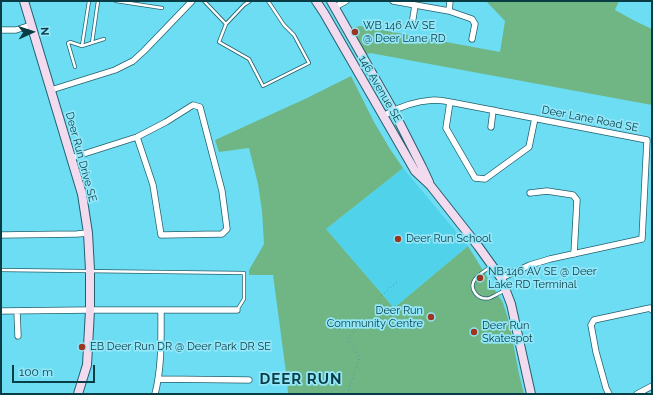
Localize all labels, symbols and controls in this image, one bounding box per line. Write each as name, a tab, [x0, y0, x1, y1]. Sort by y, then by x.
north arrow	[12, 12, 52, 52]
place label: WB 146 AV SE @ Deer Lane RD	[363, 19, 446, 45]
text: N	[38, 27, 51, 36]
marker: WB 146 AV SE @ Deer Lane RD	[350, 27, 360, 37]
street label: 146 Avenue SE	[356, 53, 404, 125]
street label: Deer Lane Road SE	[541, 103, 639, 135]
street label: Deer Run Drive SE	[63, 111, 99, 203]
place label: Deer Run School	[406, 232, 492, 246]
marker: Deer Run School	[393, 234, 403, 244]
place label: NB 146 AV SE @ Deer Lake RD Terminal	[488, 265, 597, 291]
marker: NB 146 AV SE @ Deer Lake RD Terminal	[475, 273, 485, 283]
place label: Deer Run Community Centre	[327, 304, 423, 330]
marker: Deer Run Community Centre	[426, 312, 436, 322]
place label: Deer Run Skatespot	[482, 319, 533, 345]
marker: Deer Run Skatespot	[469, 327, 479, 337]
place label: EB Deer Run DR @ Deer Park DR SE	[90, 340, 271, 354]
marker: EB Deer Run DR @ Deer Park DR SE	[77, 342, 87, 352]
scale bar	[14, 357, 97, 383]
text: 100 m	[19, 365, 53, 379]
district label: DEER RUN	[260, 370, 342, 388]

